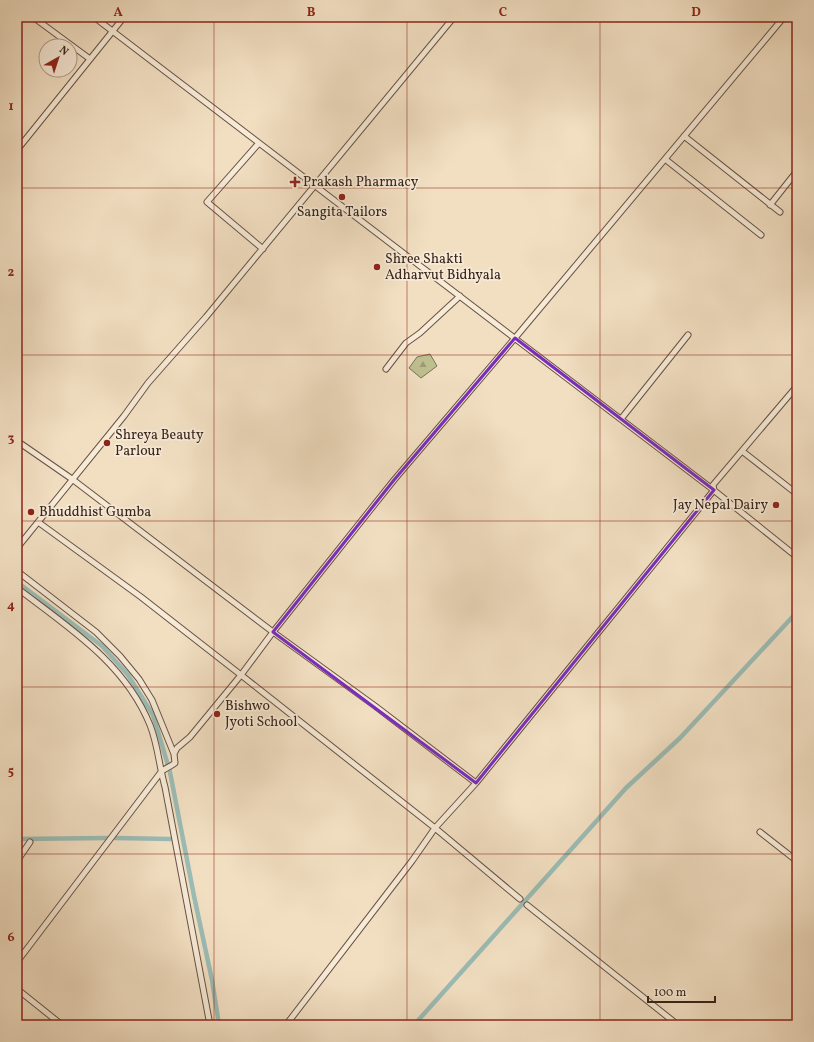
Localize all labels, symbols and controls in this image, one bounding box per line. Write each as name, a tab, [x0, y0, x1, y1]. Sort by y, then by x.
text: A	[113, 4, 123, 22]
text: B	[307, 4, 316, 22]
text: C	[499, 4, 507, 22]
text: D	[691, 4, 701, 22]
north arrow	[38, 38, 78, 78]
text: N	[56, 43, 71, 60]
text: 1	[8, 98, 14, 116]
place label: Prakash Pharmacy	[303, 173, 419, 192]
marker: Prakash Pharmacy	[290, 177, 300, 187]
marker: Sangita Tailors	[337, 192, 347, 202]
place label: Sangita Tailors	[297, 203, 387, 222]
place label: Shree Shakti Adharvut Bidhyala	[385, 250, 501, 285]
marker: Shree Shakti Adharvut Bidhyala	[372, 262, 382, 272]
text: 2	[8, 264, 15, 282]
place label: Shreya Beauty Parlour	[115, 426, 204, 461]
text: 3	[8, 430, 15, 448]
marker: Shreya Beauty Parlour	[102, 438, 112, 448]
place label: Jay Nepal Dairy	[673, 496, 768, 515]
marker: Jay Nepal Dairy	[771, 500, 781, 510]
place label: Bhuddhist Gumba	[39, 503, 151, 522]
marker: Bhuddhist Gumba	[26, 507, 36, 517]
text: 4	[7, 597, 15, 615]
place label: Bishwo Jyoti School	[225, 697, 297, 732]
marker: Bishwo Jyoti School	[212, 709, 222, 719]
text: 5	[8, 763, 14, 781]
text: 6	[7, 929, 15, 947]
scale bar	[648, 978, 715, 1004]
text: 100 m	[654, 985, 687, 1001]

